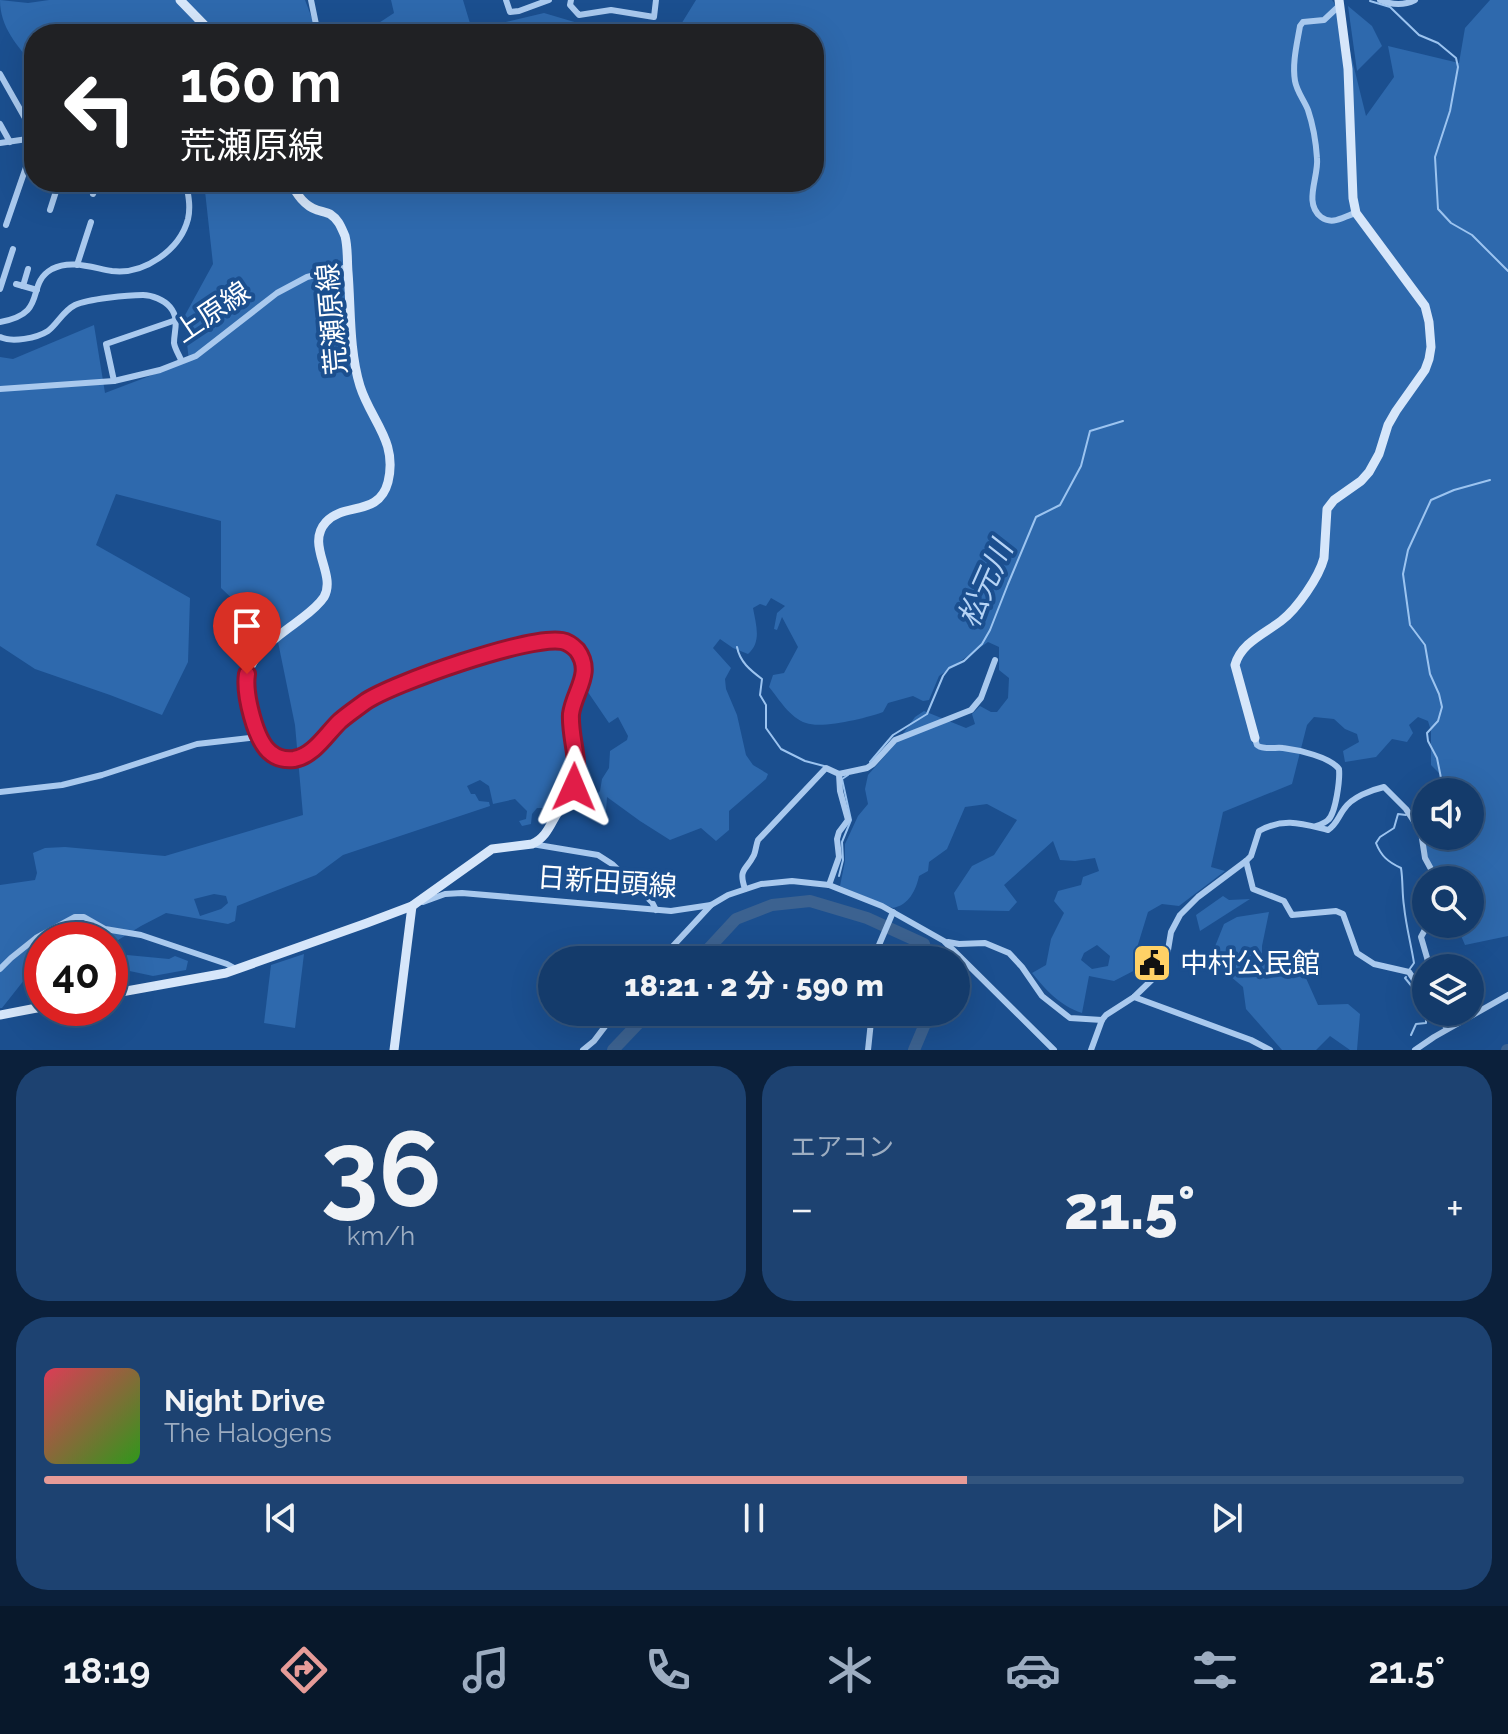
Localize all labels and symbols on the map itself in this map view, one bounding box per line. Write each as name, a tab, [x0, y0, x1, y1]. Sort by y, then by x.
street label: 荒瀬原線	[311, 262, 353, 376]
street label: 上原線	[168, 275, 256, 349]
water label: 松元川	[951, 533, 1021, 632]
pin	[213, 592, 281, 674]
position arrow	[532, 745, 616, 829]
street label: 日新田頭線	[536, 861, 678, 903]
speed limit sign: 40	[24, 922, 128, 1026]
public building icon: 中村公民館	[1131, 942, 1173, 984]
place label: 中村公民館	[1180, 947, 1320, 980]

